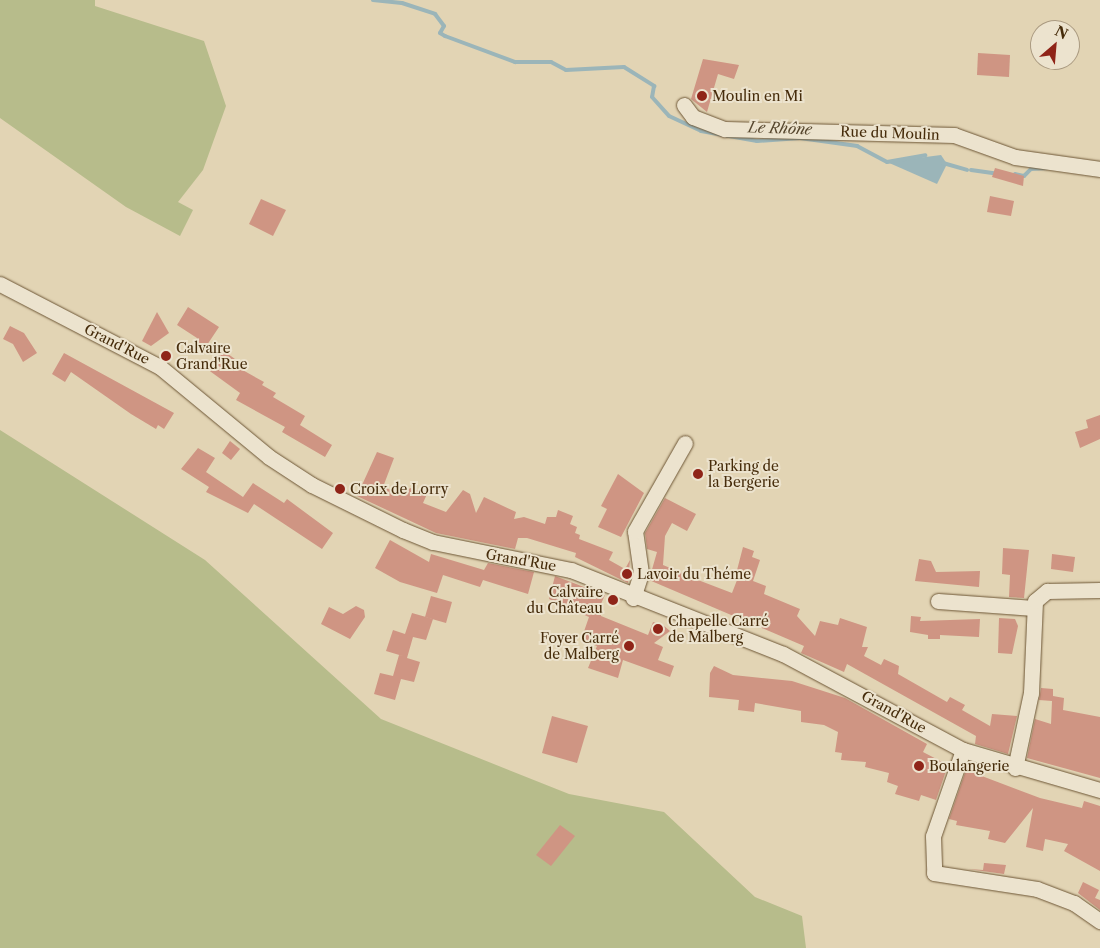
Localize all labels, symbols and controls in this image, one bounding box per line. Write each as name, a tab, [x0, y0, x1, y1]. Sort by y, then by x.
north arrow	[1030, 20, 1080, 70]
text: N	[1052, 22, 1071, 43]
place label: Moulin en Mi	[712, 88, 803, 104]
marker: Moulin en Mi	[696, 90, 708, 102]
water label: Le Rhône	[748, 118, 812, 138]
street label: Rue du Moulin	[840, 123, 940, 143]
street label: Grand'Rue	[81, 320, 153, 368]
place label: Calvaire Grand'Rue	[176, 340, 248, 372]
marker: Calvaire Grand'Rue	[160, 350, 172, 362]
place label: Parking de la Bergerie	[708, 458, 780, 491]
marker: Parking de la Bergerie	[692, 468, 704, 480]
place label: Croix de Lorry	[350, 481, 449, 497]
marker: Croix de Lorry	[334, 483, 346, 495]
street label: Grand'Rue	[484, 546, 558, 574]
place label: Lavoir du Théme	[637, 566, 752, 582]
marker: Lavoir du Théme	[621, 568, 633, 580]
place label: Calvaire du Château	[526, 584, 603, 616]
marker: Calvaire du Château	[607, 594, 619, 606]
place label: Chapelle Carré de Malberg	[668, 613, 769, 646]
marker: Chapelle Carré de Malberg	[652, 623, 664, 635]
place label: Foyer Carré de Malberg	[540, 630, 619, 662]
marker: Foyer Carré de Malberg	[623, 640, 635, 652]
street label: Grand'Rue	[859, 687, 929, 737]
place label: Boulangerie	[929, 758, 1009, 774]
marker: Boulangerie	[913, 760, 925, 772]

